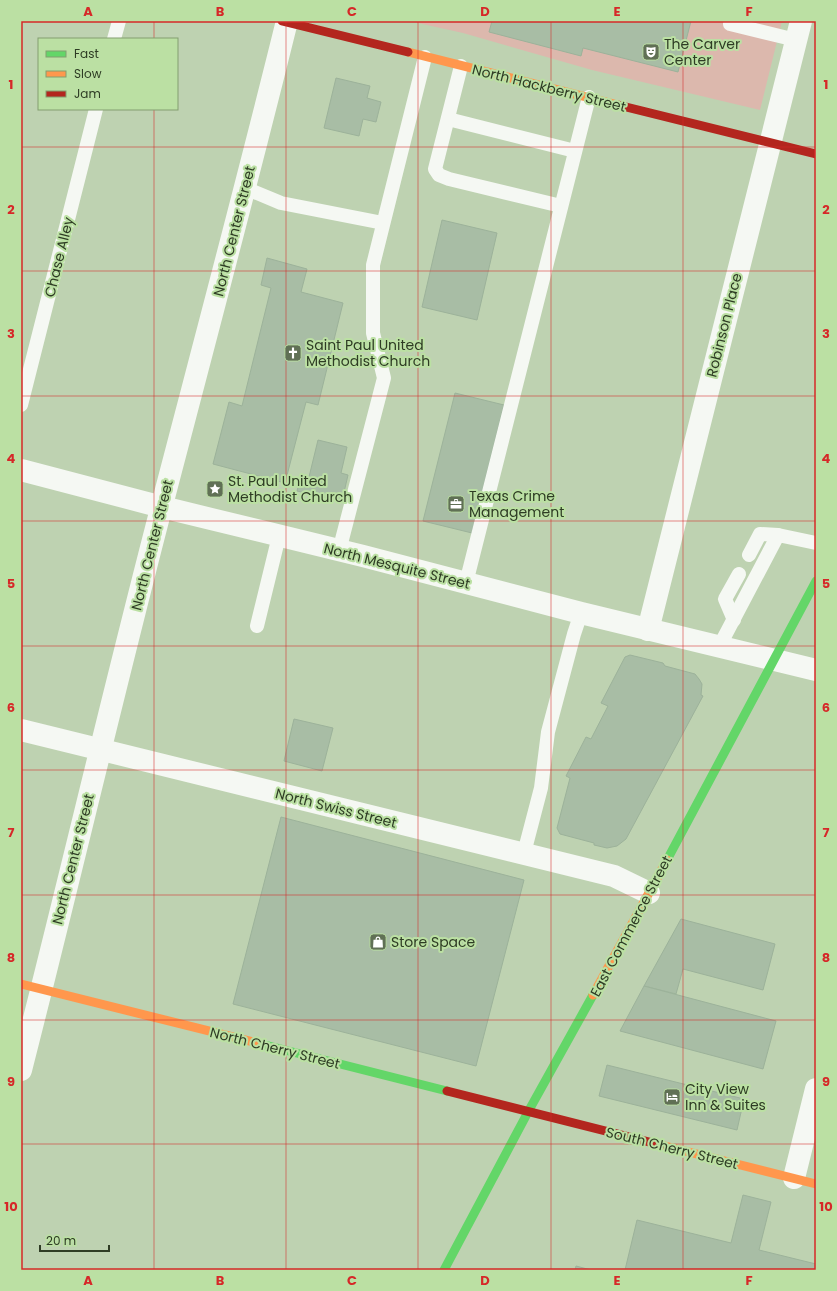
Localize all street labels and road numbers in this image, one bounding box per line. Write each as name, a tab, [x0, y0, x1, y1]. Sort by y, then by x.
street label: North Hackberry Street	[470, 59, 628, 117]
street label: North Center Street	[208, 164, 260, 298]
street label: Chase Alley	[39, 215, 79, 299]
street label: Robinson Place	[701, 271, 747, 379]
street label: North Center Street	[126, 478, 178, 612]
street label: North Mesquite Street	[322, 538, 472, 594]
street label: North Swiss Street	[273, 783, 399, 833]
street label: North Center Street	[47, 792, 99, 926]
street label: East Commerce Street	[585, 852, 677, 1000]
street label: North Cherry Street	[208, 1022, 342, 1074]
street label: South Cherry Street	[604, 1122, 740, 1174]

